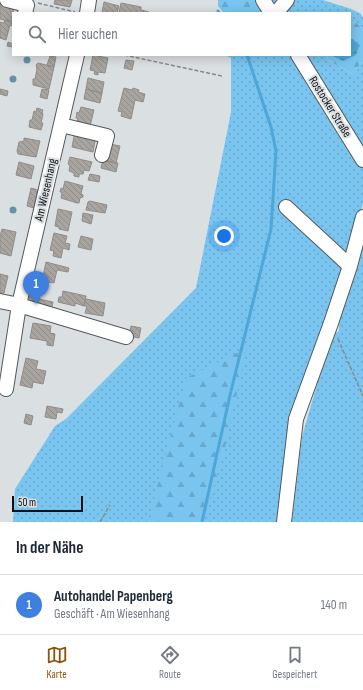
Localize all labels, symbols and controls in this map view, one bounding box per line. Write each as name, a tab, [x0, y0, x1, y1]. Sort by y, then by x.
search box	[12, 12, 351, 56]
icon: search	[26, 23, 48, 45]
text: Hier suchen	[58, 25, 118, 44]
street label: Rostocker Straße	[305, 74, 355, 140]
street label: Am Wiesenhang	[31, 157, 61, 224]
your location	[214, 226, 234, 246]
pin: 1	[23, 271, 49, 304]
scale bar	[12, 494, 83, 513]
text: 50 m	[18, 496, 36, 509]
text: In der Nähe	[16, 538, 83, 558]
text: Autohandel Papenberg	[54, 587, 173, 606]
text: 1	[26, 597, 32, 613]
text: 140 m	[321, 597, 347, 613]
text: Geschäft · Am Wiesenhang	[54, 606, 170, 622]
tab: Karte	[46, 644, 68, 681]
tab: Route	[159, 644, 181, 681]
tab: Gespeichert	[272, 644, 317, 681]

